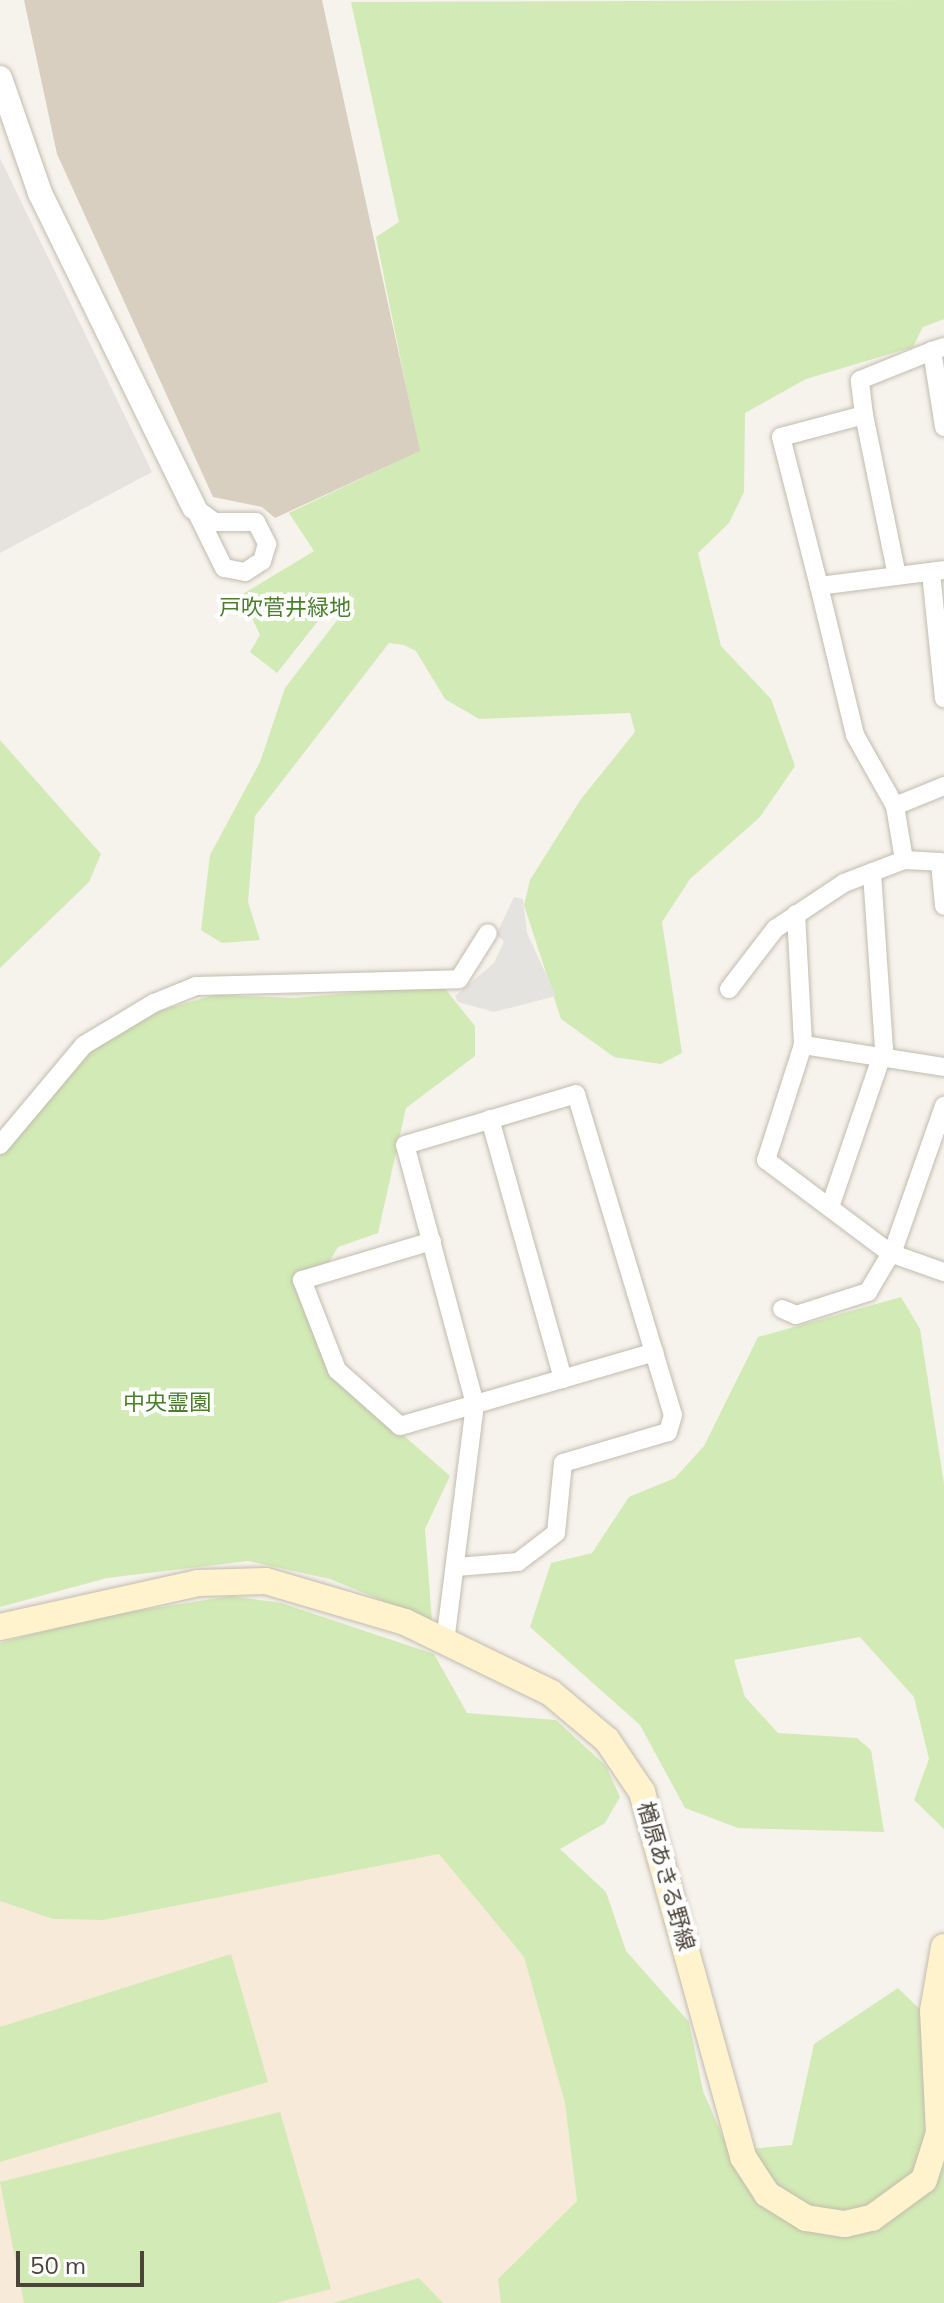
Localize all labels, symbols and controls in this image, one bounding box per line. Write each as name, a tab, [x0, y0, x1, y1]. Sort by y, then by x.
park label: 戸吹菅井緑地	[219, 595, 351, 621]
park label: 中央霊園	[123, 1390, 211, 1416]
street label: 楢原あきる野線	[632, 1798, 700, 1954]
scale bar	[20, 2235, 148, 2285]
text: 50 m	[30, 2250, 86, 2280]

